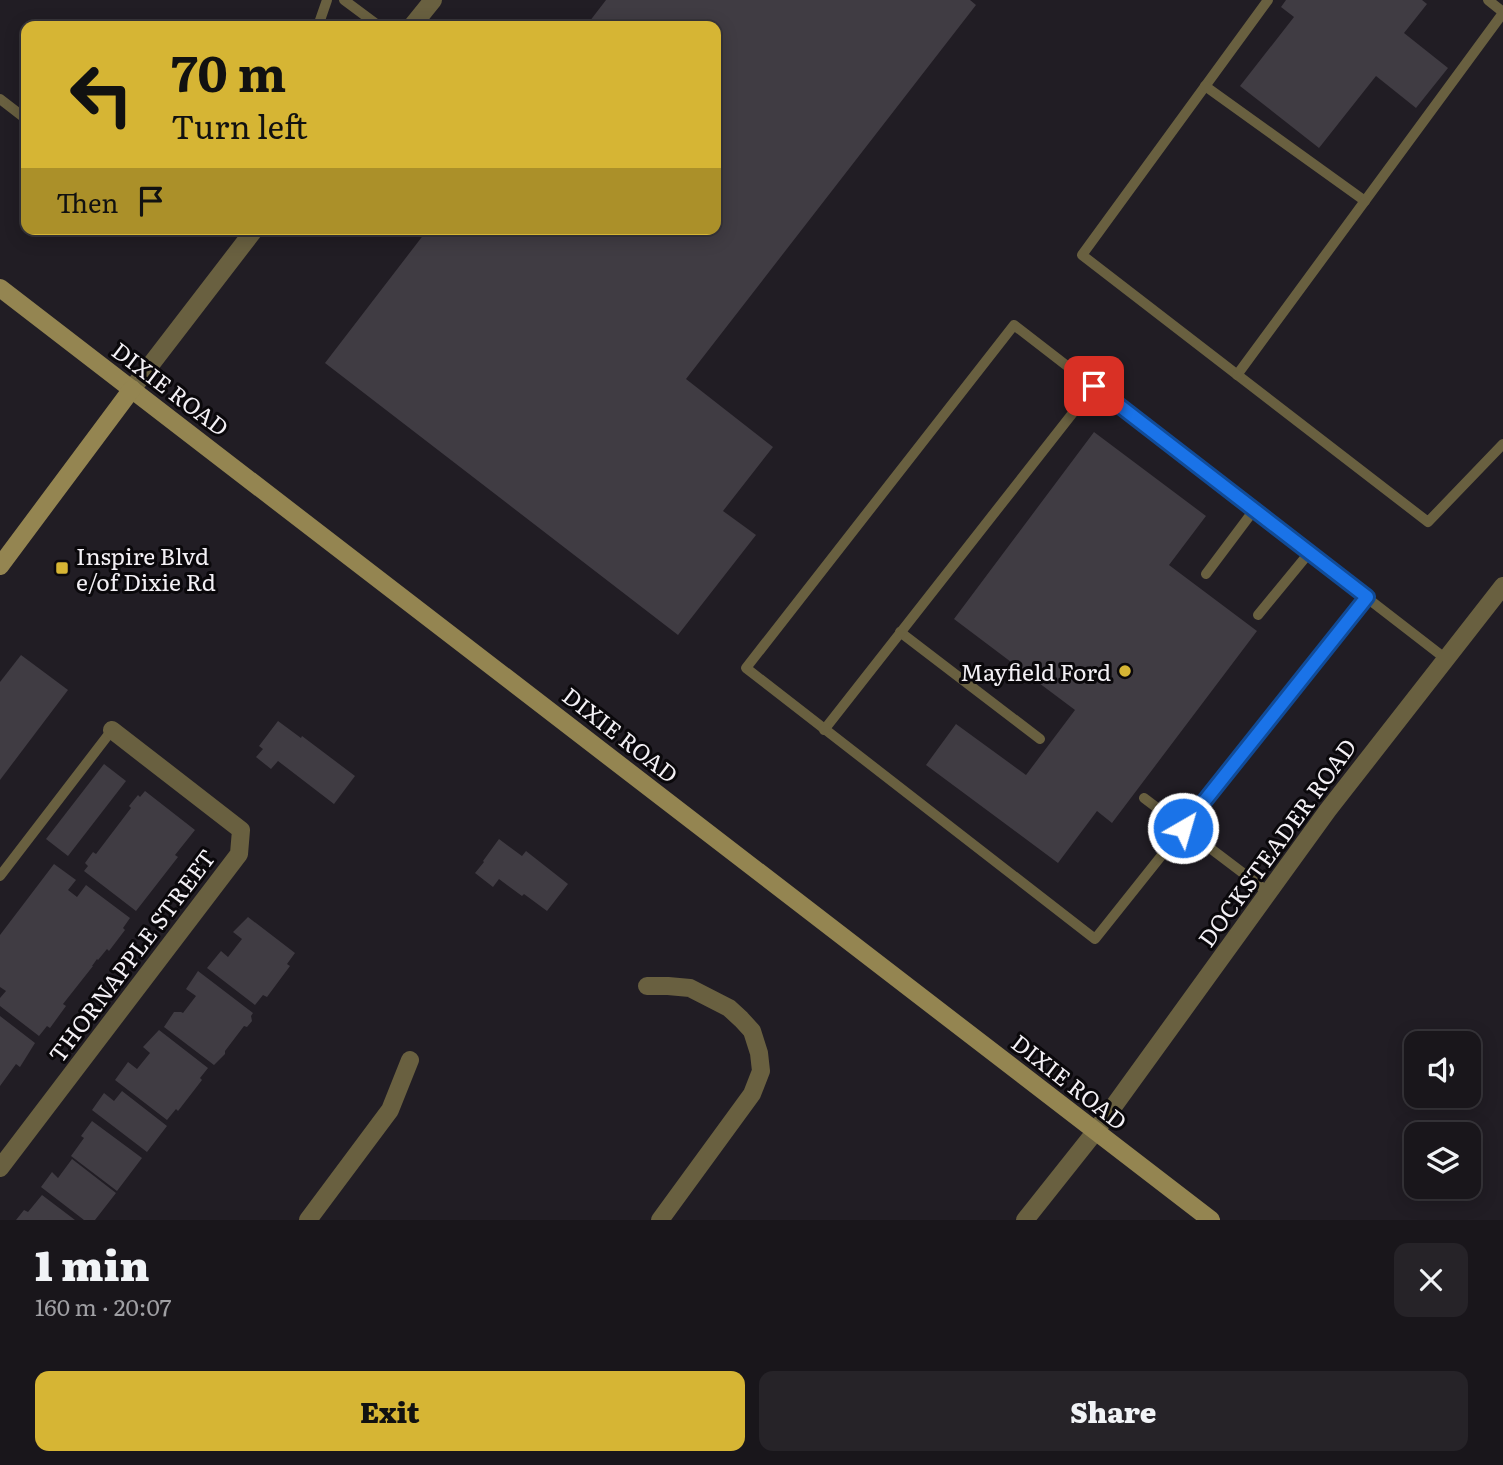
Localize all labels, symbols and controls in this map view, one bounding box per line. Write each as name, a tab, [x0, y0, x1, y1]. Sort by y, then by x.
text: 70 m	[171, 34, 286, 107]
icon: left	[56, 49, 147, 140]
text: Turn left	[171, 101, 308, 149]
text: Then	[56, 182, 118, 221]
icon: arrive	[132, 182, 170, 220]
street label: DIXIE ROAD	[105, 333, 237, 443]
pin	[1064, 356, 1124, 416]
icon: arrive	[1075, 367, 1113, 405]
place label: Inspire Blvd e/of Dixie Rd	[76, 538, 216, 598]
marker: Inspire Blvd e/of Dixie Rd	[54, 560, 70, 576]
place label: Mayfield Ford	[960, 654, 1111, 688]
marker: Mayfield Ford	[1117, 663, 1133, 679]
street label: DIXIE ROAD	[556, 678, 686, 790]
street label: DOCKSTEADER ROAD	[1189, 731, 1363, 953]
position arrow	[1146, 791, 1220, 865]
street label: THORNAPPLE STREET	[39, 841, 223, 1069]
street label: DIXIE ROAD	[1005, 1025, 1135, 1137]
map controls	[1404, 1031, 1481, 1199]
button: sound	[1404, 1031, 1481, 1108]
button: layers	[1404, 1122, 1481, 1199]
text: 1 min	[35, 1232, 150, 1294]
button: close	[1394, 1243, 1468, 1317]
text: 160 m · 20:07	[35, 1289, 171, 1323]
button: Exit	[35, 1371, 745, 1451]
button: Share	[759, 1371, 1468, 1451]

